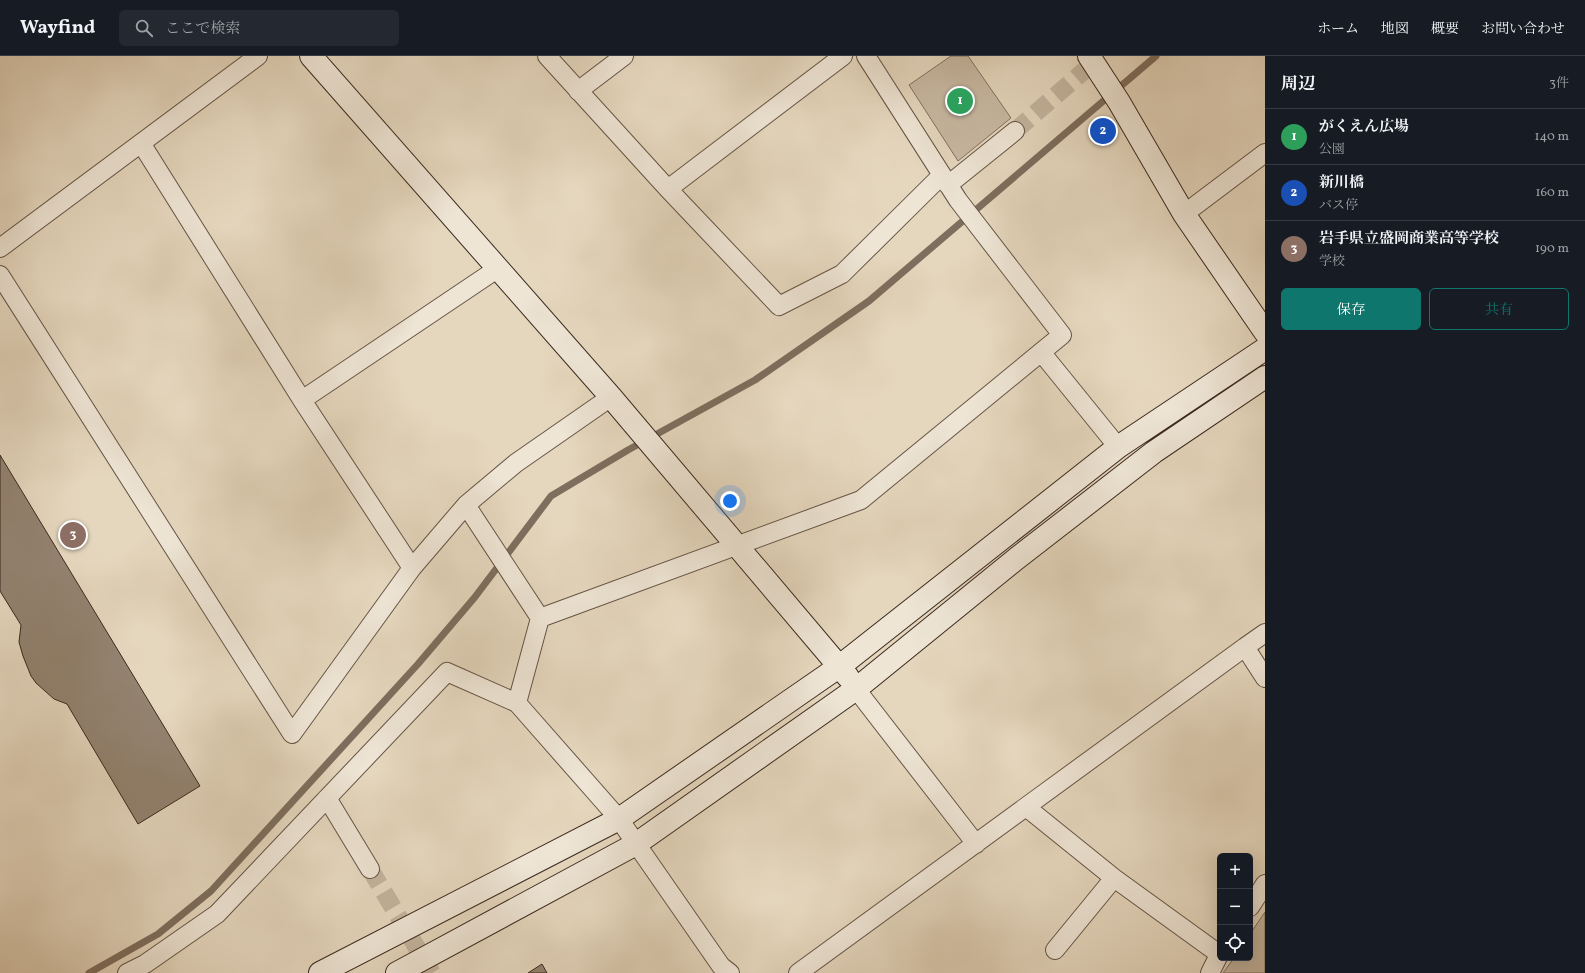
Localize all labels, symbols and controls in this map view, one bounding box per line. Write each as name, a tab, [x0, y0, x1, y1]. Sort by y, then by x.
search box	[119, 10, 399, 46]
text: Wayfind	[20, 15, 95, 41]
icon: search	[133, 17, 155, 39]
text: ここで検索	[165, 19, 240, 40]
text: ホーム	[1317, 20, 1359, 39]
text: 地図	[1381, 20, 1409, 39]
text: 概要	[1431, 20, 1459, 39]
text: お問い合わせ	[1481, 20, 1565, 39]
text: 周辺	[1281, 73, 1315, 96]
text: 3件	[1549, 75, 1569, 93]
pin: 1	[947, 86, 973, 116]
pin: 2	[1090, 116, 1116, 146]
text: がくえん広場	[1319, 117, 1409, 138]
text: 1	[1291, 128, 1297, 146]
text: 140 m	[1535, 128, 1569, 146]
text: 公園	[1319, 141, 1345, 159]
text: 新川橋	[1319, 173, 1364, 194]
text: 2	[1291, 184, 1297, 202]
text: 160 m	[1535, 184, 1569, 202]
text: バス停	[1319, 197, 1358, 215]
text: 岩手県立盛岡商業高等学校	[1319, 229, 1499, 250]
text: 3	[1291, 240, 1297, 258]
text: 190 m	[1535, 240, 1569, 258]
text: 学校	[1319, 253, 1345, 271]
button: 保存	[1281, 288, 1421, 330]
button: 共有	[1429, 288, 1569, 330]
your location	[720, 491, 740, 511]
pin: 3	[60, 520, 86, 550]
map controls	[1217, 853, 1253, 961]
button: +	[1217, 853, 1253, 889]
button: −	[1217, 889, 1253, 925]
button: locate	[1217, 925, 1253, 961]

